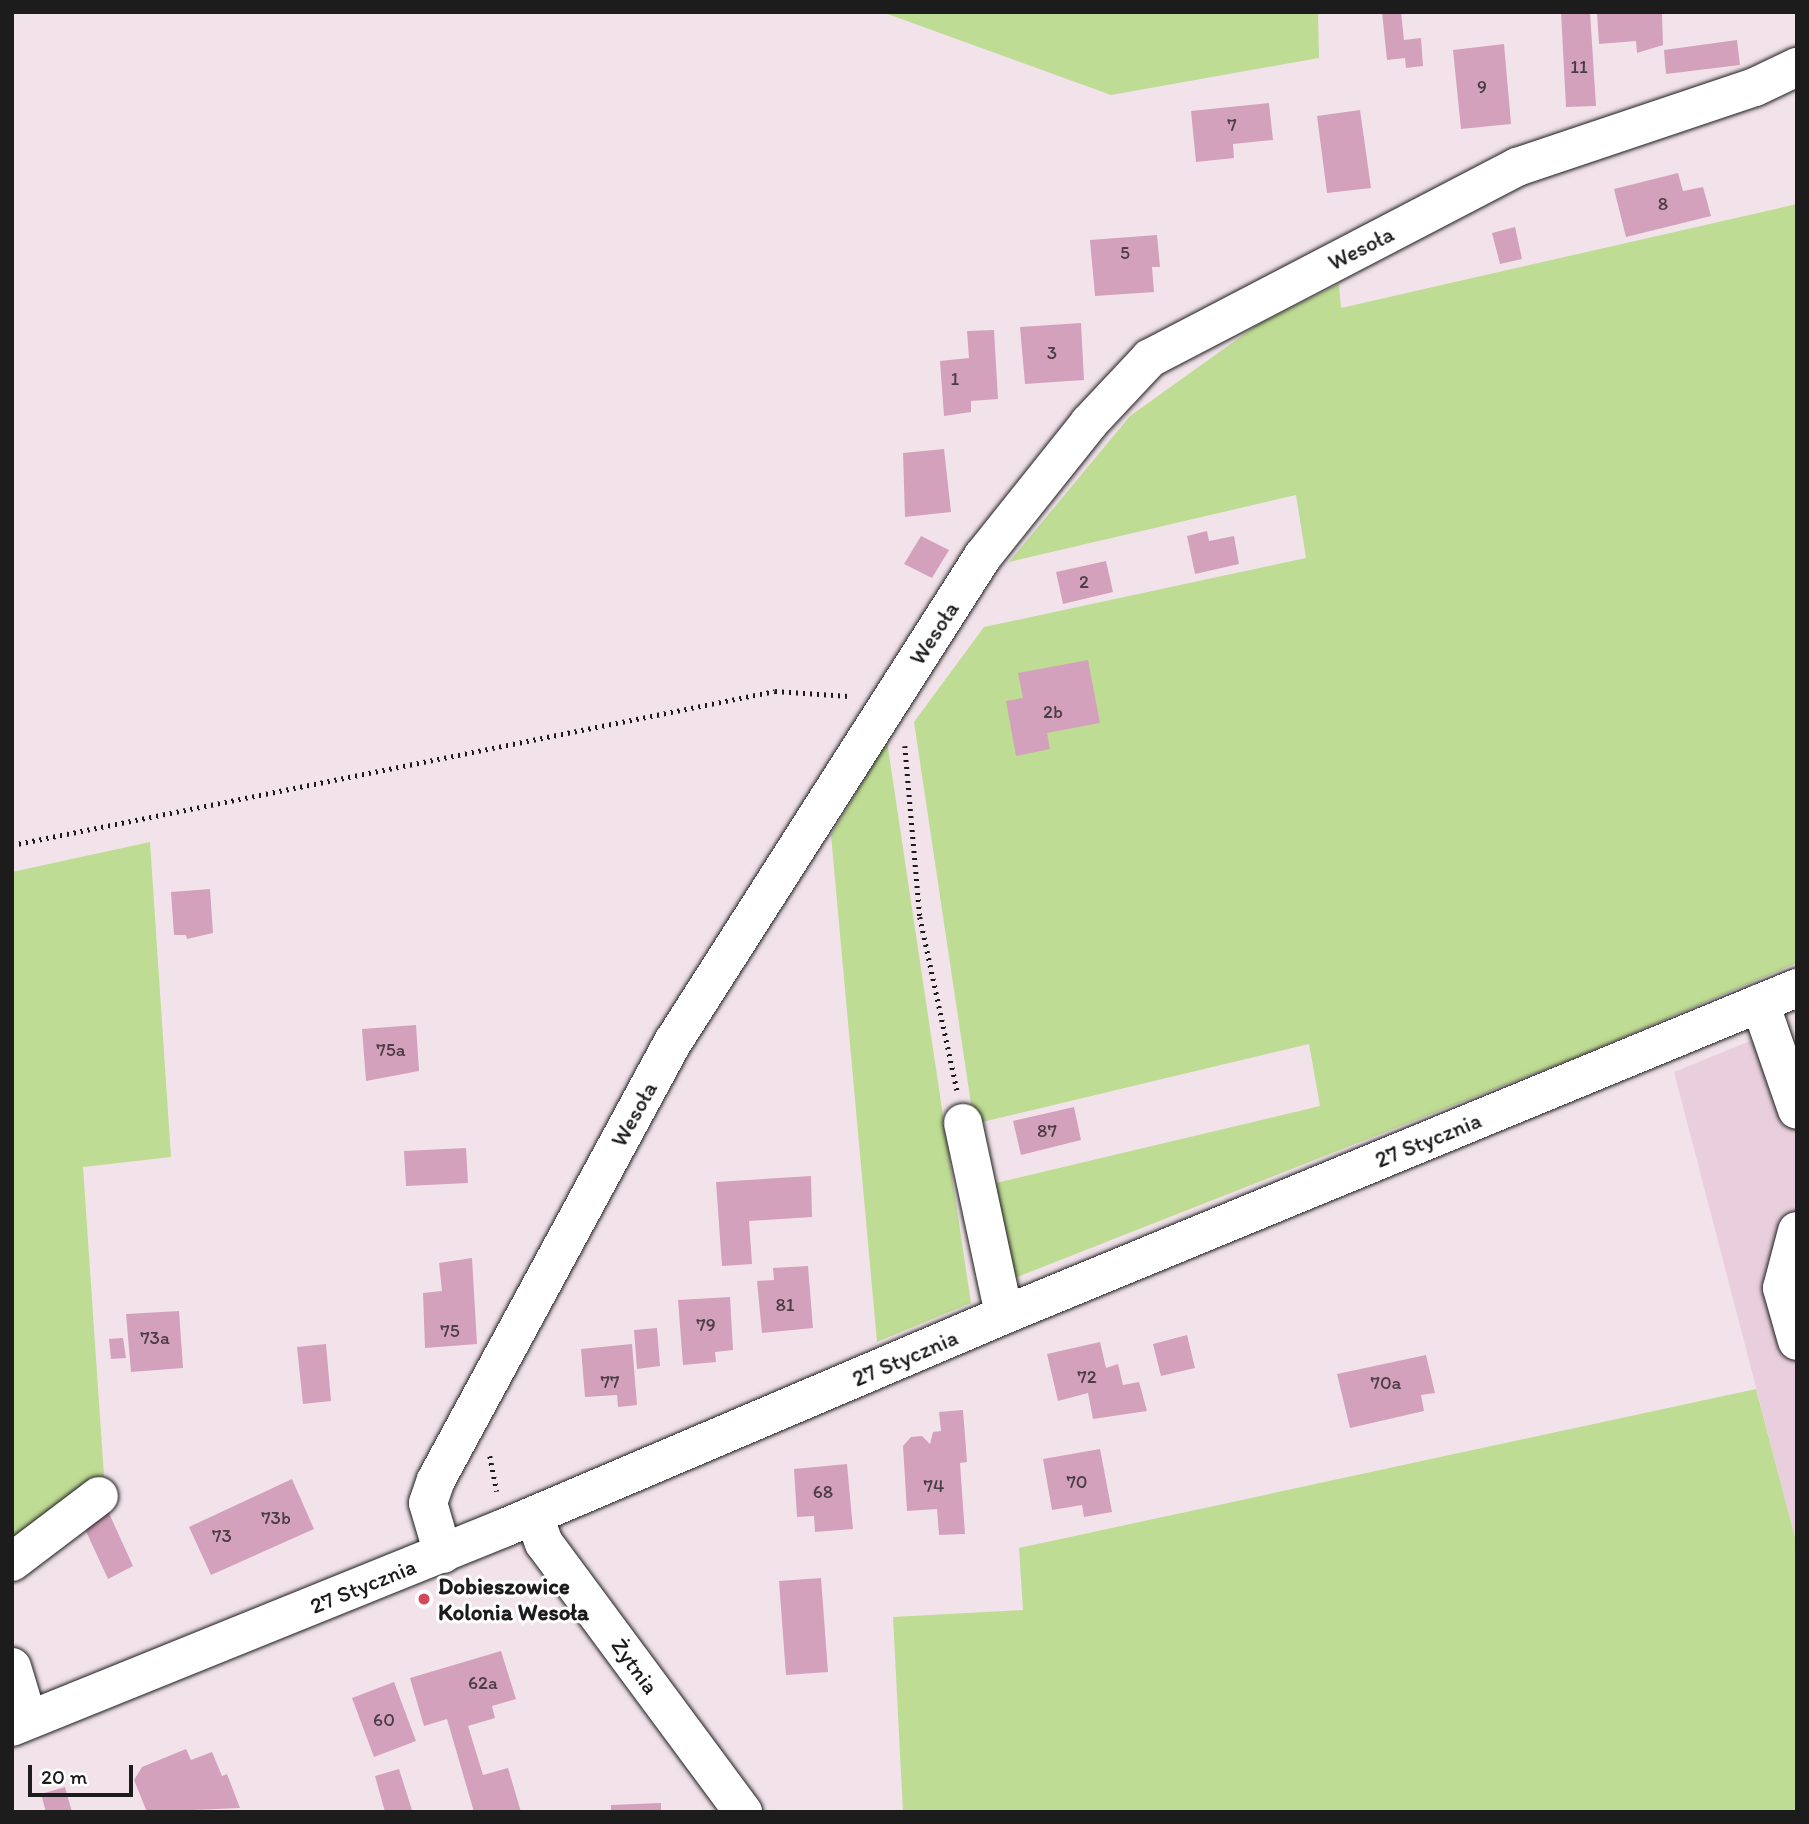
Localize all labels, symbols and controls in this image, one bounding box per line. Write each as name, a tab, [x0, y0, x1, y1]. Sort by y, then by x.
house number: 11	[1570, 56, 1588, 78]
house number: 9	[1477, 76, 1487, 98]
house number: 7	[1227, 114, 1237, 136]
house number: 8	[1658, 193, 1668, 215]
street label: Wesoła	[1323, 220, 1399, 276]
house number: 5	[1120, 242, 1130, 264]
house number: 3	[1047, 342, 1057, 364]
house number: 1	[951, 368, 959, 390]
house number: 2	[1079, 571, 1089, 593]
street label: Wesoła	[903, 596, 965, 670]
house number: 2b	[1043, 701, 1063, 723]
house number: 75a	[376, 1039, 406, 1061]
street label: Wesoła	[605, 1077, 663, 1151]
street label: 27 Stycznia	[1371, 1106, 1485, 1174]
house number: 87	[1037, 1120, 1057, 1142]
house number: 81	[775, 1294, 795, 1316]
house number: 79	[696, 1314, 716, 1336]
house number: 75	[440, 1320, 460, 1342]
street label: 27 Stycznia	[848, 1323, 962, 1393]
house number: 73a	[140, 1327, 170, 1349]
house number: 72	[1077, 1366, 1097, 1388]
house number: 77	[601, 1371, 619, 1393]
house number: 70a	[1370, 1372, 1402, 1394]
house number: 70	[1066, 1471, 1088, 1493]
house number: 74	[924, 1475, 944, 1497]
house number: 68	[813, 1481, 833, 1503]
house number: 73b	[261, 1507, 291, 1529]
house number: 73	[212, 1525, 232, 1547]
street label: 27 Stycznia	[306, 1552, 420, 1620]
place label: Dobieszowice Kolonia Wesoła	[438, 1572, 588, 1626]
marker: Dobieszowice Kolonia Wesoła	[416, 1591, 432, 1607]
street label: Żytnia	[605, 1633, 665, 1699]
house number: 62a	[468, 1672, 498, 1694]
house number: 60	[373, 1709, 395, 1731]
scale bar	[32, 1750, 136, 1794]
text: 20 m	[41, 1764, 87, 1789]

